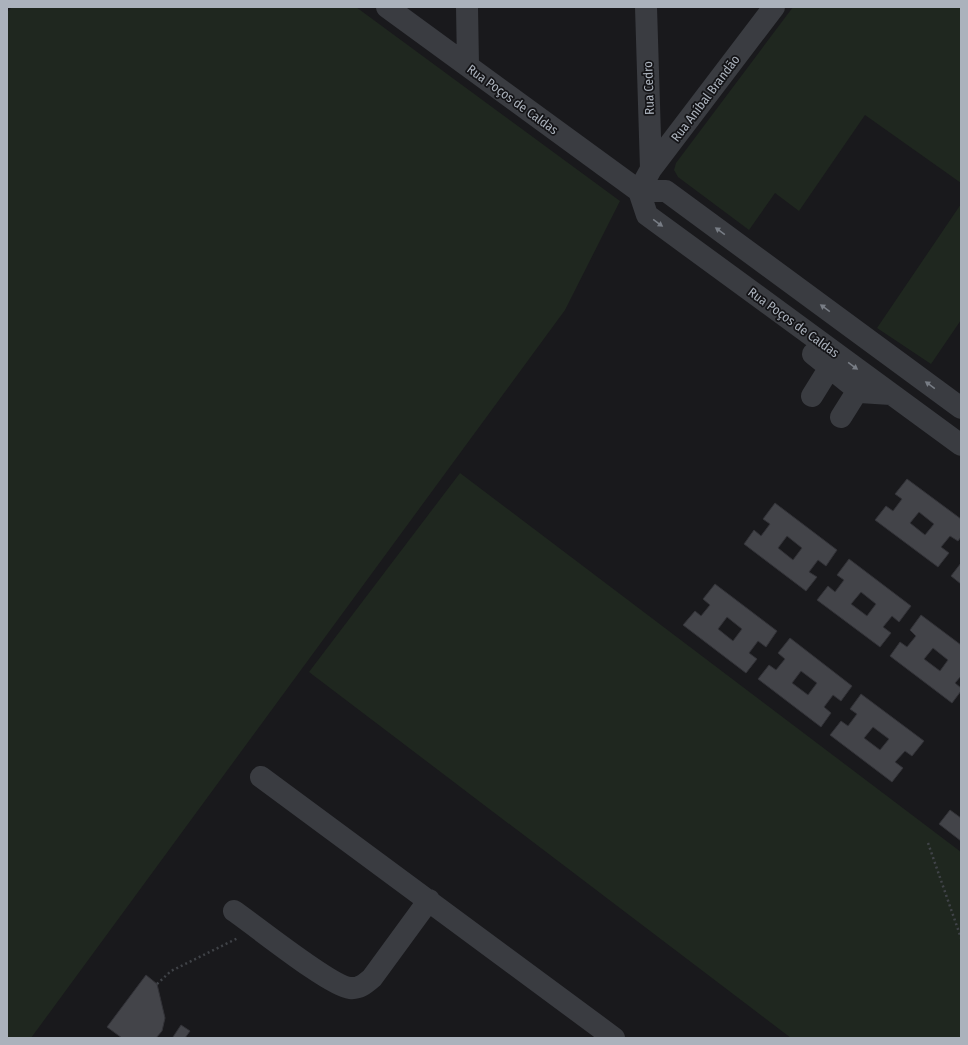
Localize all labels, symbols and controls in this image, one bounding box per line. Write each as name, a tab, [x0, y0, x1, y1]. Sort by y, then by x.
street label: Rua Aníbal Brandão	[668, 52, 743, 145]
street label: Rua Poços de Caldas	[464, 61, 561, 138]
street label: Rua Cedro	[640, 61, 657, 115]
one-way arrow	[653, 219, 664, 227]
one-way arrow	[715, 227, 726, 235]
street label: Rua Poços de Caldas	[745, 284, 842, 361]
one-way arrow	[820, 304, 830, 312]
one-way arrow	[848, 362, 859, 370]
one-way arrow	[924, 381, 935, 389]

